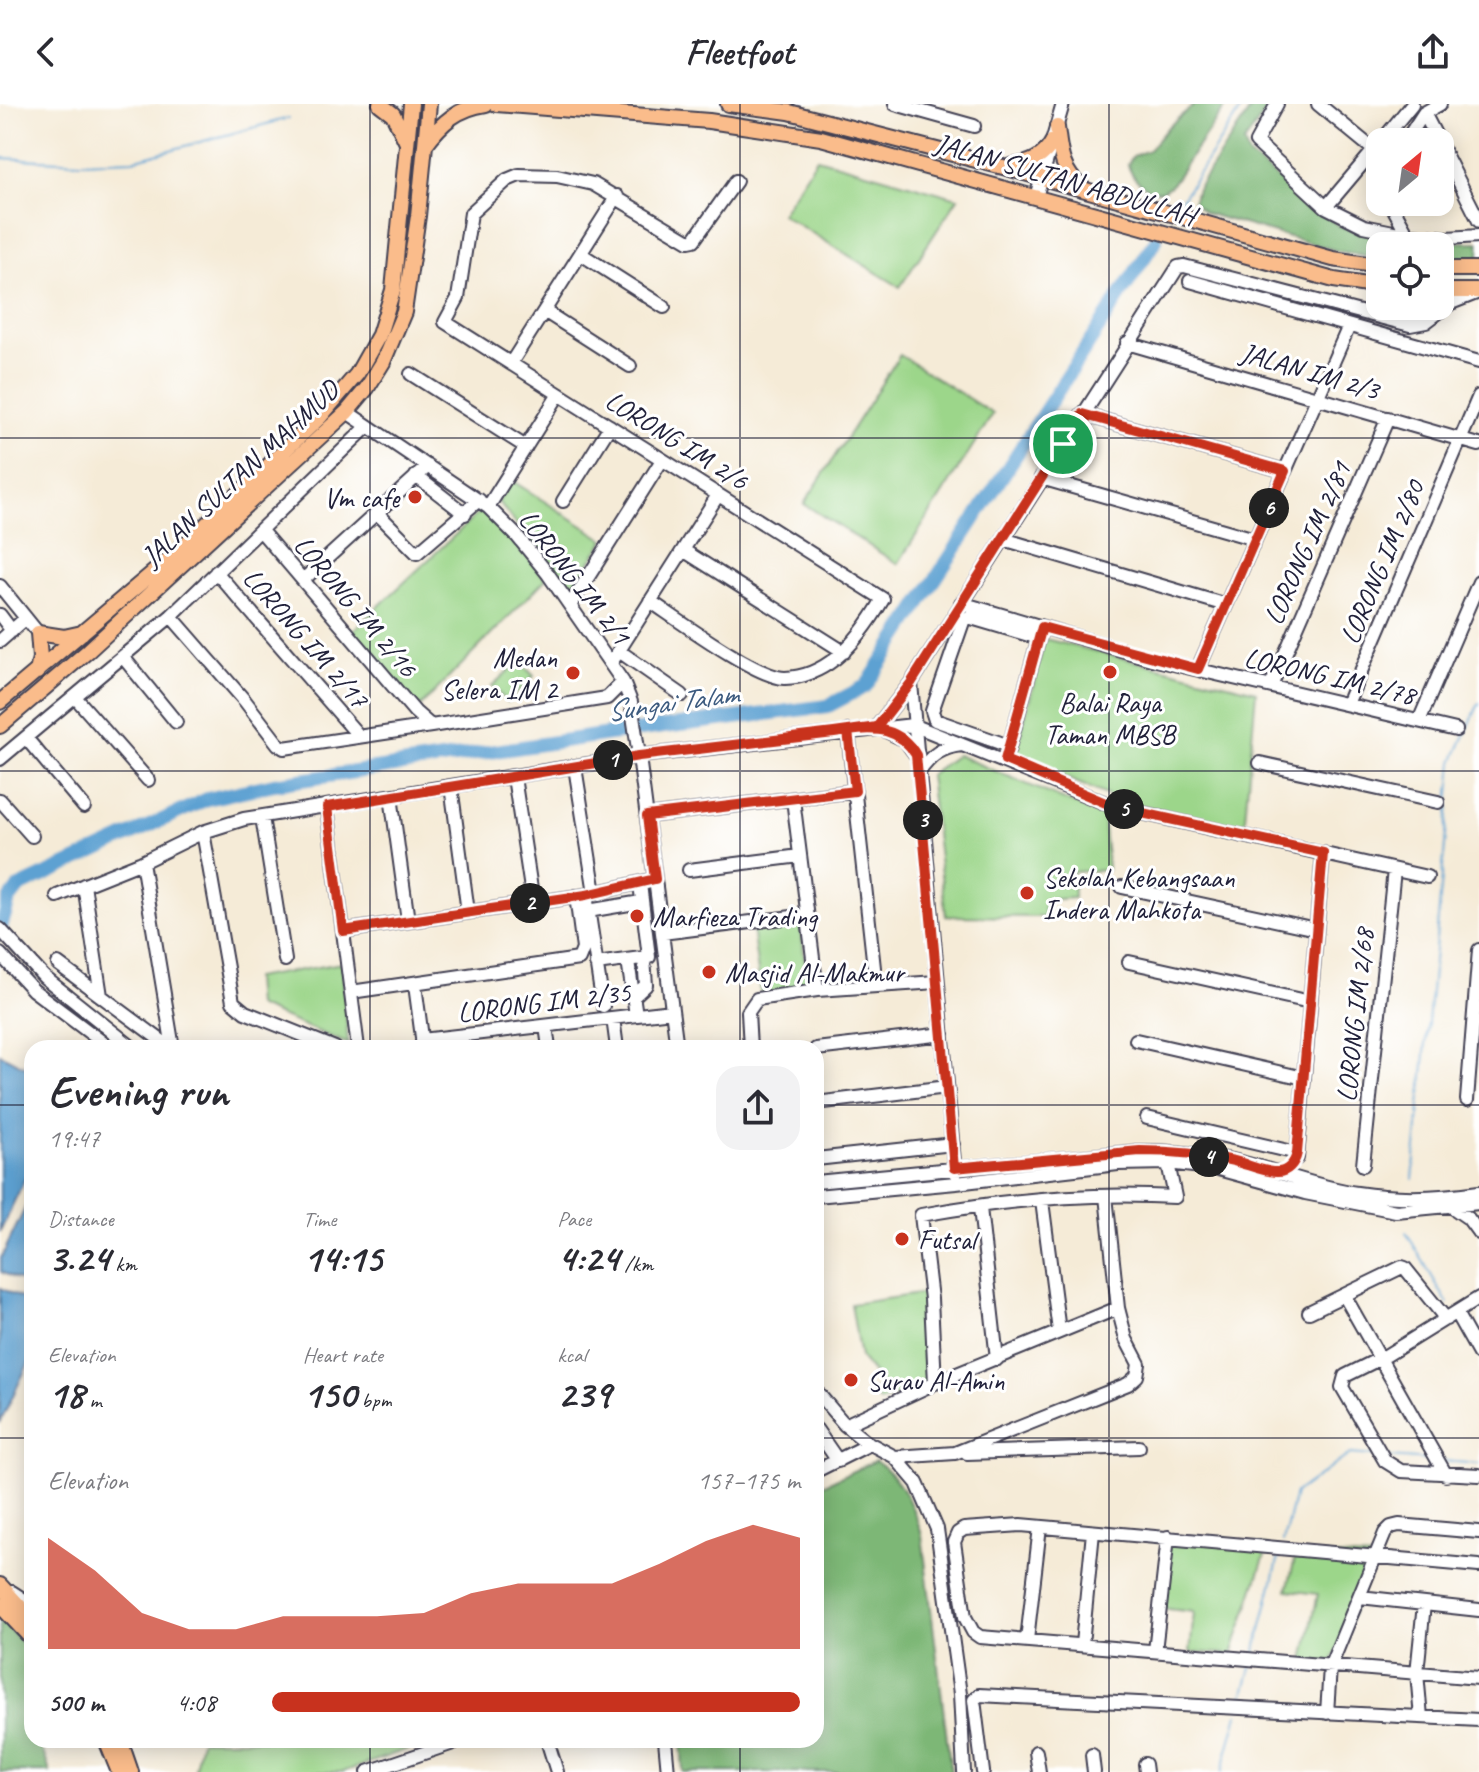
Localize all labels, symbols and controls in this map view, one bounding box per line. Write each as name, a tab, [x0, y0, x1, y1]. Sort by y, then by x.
text: Fleetfoot	[685, 29, 794, 75]
icon: back	[24, 30, 68, 74]
icon: share	[1411, 30, 1455, 74]
street label: JALAN SULTAN ABDULLAH	[929, 125, 1203, 234]
north arrow	[1366, 128, 1454, 216]
map controls	[1366, 128, 1454, 320]
button: locate	[1366, 232, 1454, 320]
street label: JALAN IM 2/3	[1235, 334, 1386, 408]
street label: JALAN SULTAN MAHMUD	[132, 371, 347, 575]
street label: LORONG IM 2/6	[599, 382, 756, 498]
pin	[1029, 410, 1097, 478]
icon: arrive	[1041, 422, 1085, 466]
street label: LORONG IM 2/81	[1256, 455, 1359, 630]
street label: LORONG IM 2/80	[1332, 473, 1433, 649]
place label: Vm cafe	[324, 480, 401, 515]
marker: Vm cafe	[406, 488, 424, 506]
pin: 6	[1249, 488, 1289, 528]
text: 6	[1264, 494, 1274, 522]
street label: LORONG IM 2/1	[511, 503, 639, 653]
street label: LORONG IM 2/16	[287, 528, 426, 685]
street label: LORONG IM 2/17	[236, 561, 377, 716]
street label: LORONG IM 2/78	[1241, 639, 1421, 713]
place label: Medan Selera IM 2	[441, 640, 559, 707]
marker: Balai Raya Taman MBSB	[1101, 663, 1119, 681]
marker: Medan Selera IM 2	[564, 664, 582, 682]
water label: Sungai Talam	[604, 674, 743, 730]
place label: Balai Raya Taman MBSB	[1045, 685, 1178, 752]
pin: 1	[593, 740, 633, 780]
text: 1	[608, 746, 618, 774]
pin: 5	[1104, 789, 1144, 829]
text: 5	[1119, 795, 1129, 823]
pin: 3	[903, 800, 943, 840]
text: 3	[918, 806, 928, 834]
place label: Sekolah Kebangsaan Indera Mahkota	[1043, 860, 1235, 927]
pin: 2	[510, 883, 550, 923]
marker: Sekolah Kebangsaan Indera Mahkota	[1018, 884, 1036, 902]
text: 2	[525, 889, 535, 917]
place label: Marfieza Trading	[653, 899, 819, 934]
marker: Marfieza Trading	[628, 907, 646, 925]
street label: LORONG IM 2/68	[1328, 924, 1382, 1103]
place label: Masjid Al-Makmur	[725, 955, 906, 990]
marker: Masjid Al-Makmur	[700, 963, 718, 981]
street label: LORONG IM 2/35	[455, 974, 634, 1030]
text: Evening run	[48, 1064, 228, 1119]
button: share	[716, 1066, 800, 1150]
text: 19:47	[48, 1122, 100, 1155]
pin: 4	[1189, 1137, 1229, 1177]
text: 4	[1204, 1143, 1214, 1171]
text: Distance	[48, 1205, 114, 1233]
text: Time	[303, 1205, 336, 1233]
text: Pace	[557, 1205, 591, 1233]
place label: Futsal	[918, 1222, 981, 1257]
marker: Futsal	[893, 1230, 911, 1248]
text: 3.24	[48, 1233, 110, 1283]
text: 14:15	[303, 1233, 382, 1283]
text: 4:24	[557, 1233, 619, 1283]
text: km	[110, 1250, 137, 1278]
text: /km	[619, 1250, 653, 1278]
text: Elevation	[48, 1341, 116, 1369]
text: Heart rate	[303, 1341, 383, 1369]
text: kcal	[557, 1341, 586, 1369]
place label: Surau Al-Amin	[867, 1363, 1005, 1398]
text: 18	[48, 1369, 84, 1419]
text: 150	[303, 1369, 356, 1419]
text: 239	[557, 1369, 611, 1419]
marker: Surau Al-Amin	[842, 1371, 860, 1389]
text: m	[84, 1386, 102, 1414]
text: bpm	[356, 1386, 392, 1414]
text: Elevation	[48, 1464, 128, 1497]
text: 157–175 m	[697, 1464, 800, 1497]
text: 500 m	[48, 1686, 104, 1719]
text: 4:08	[176, 1686, 216, 1719]

